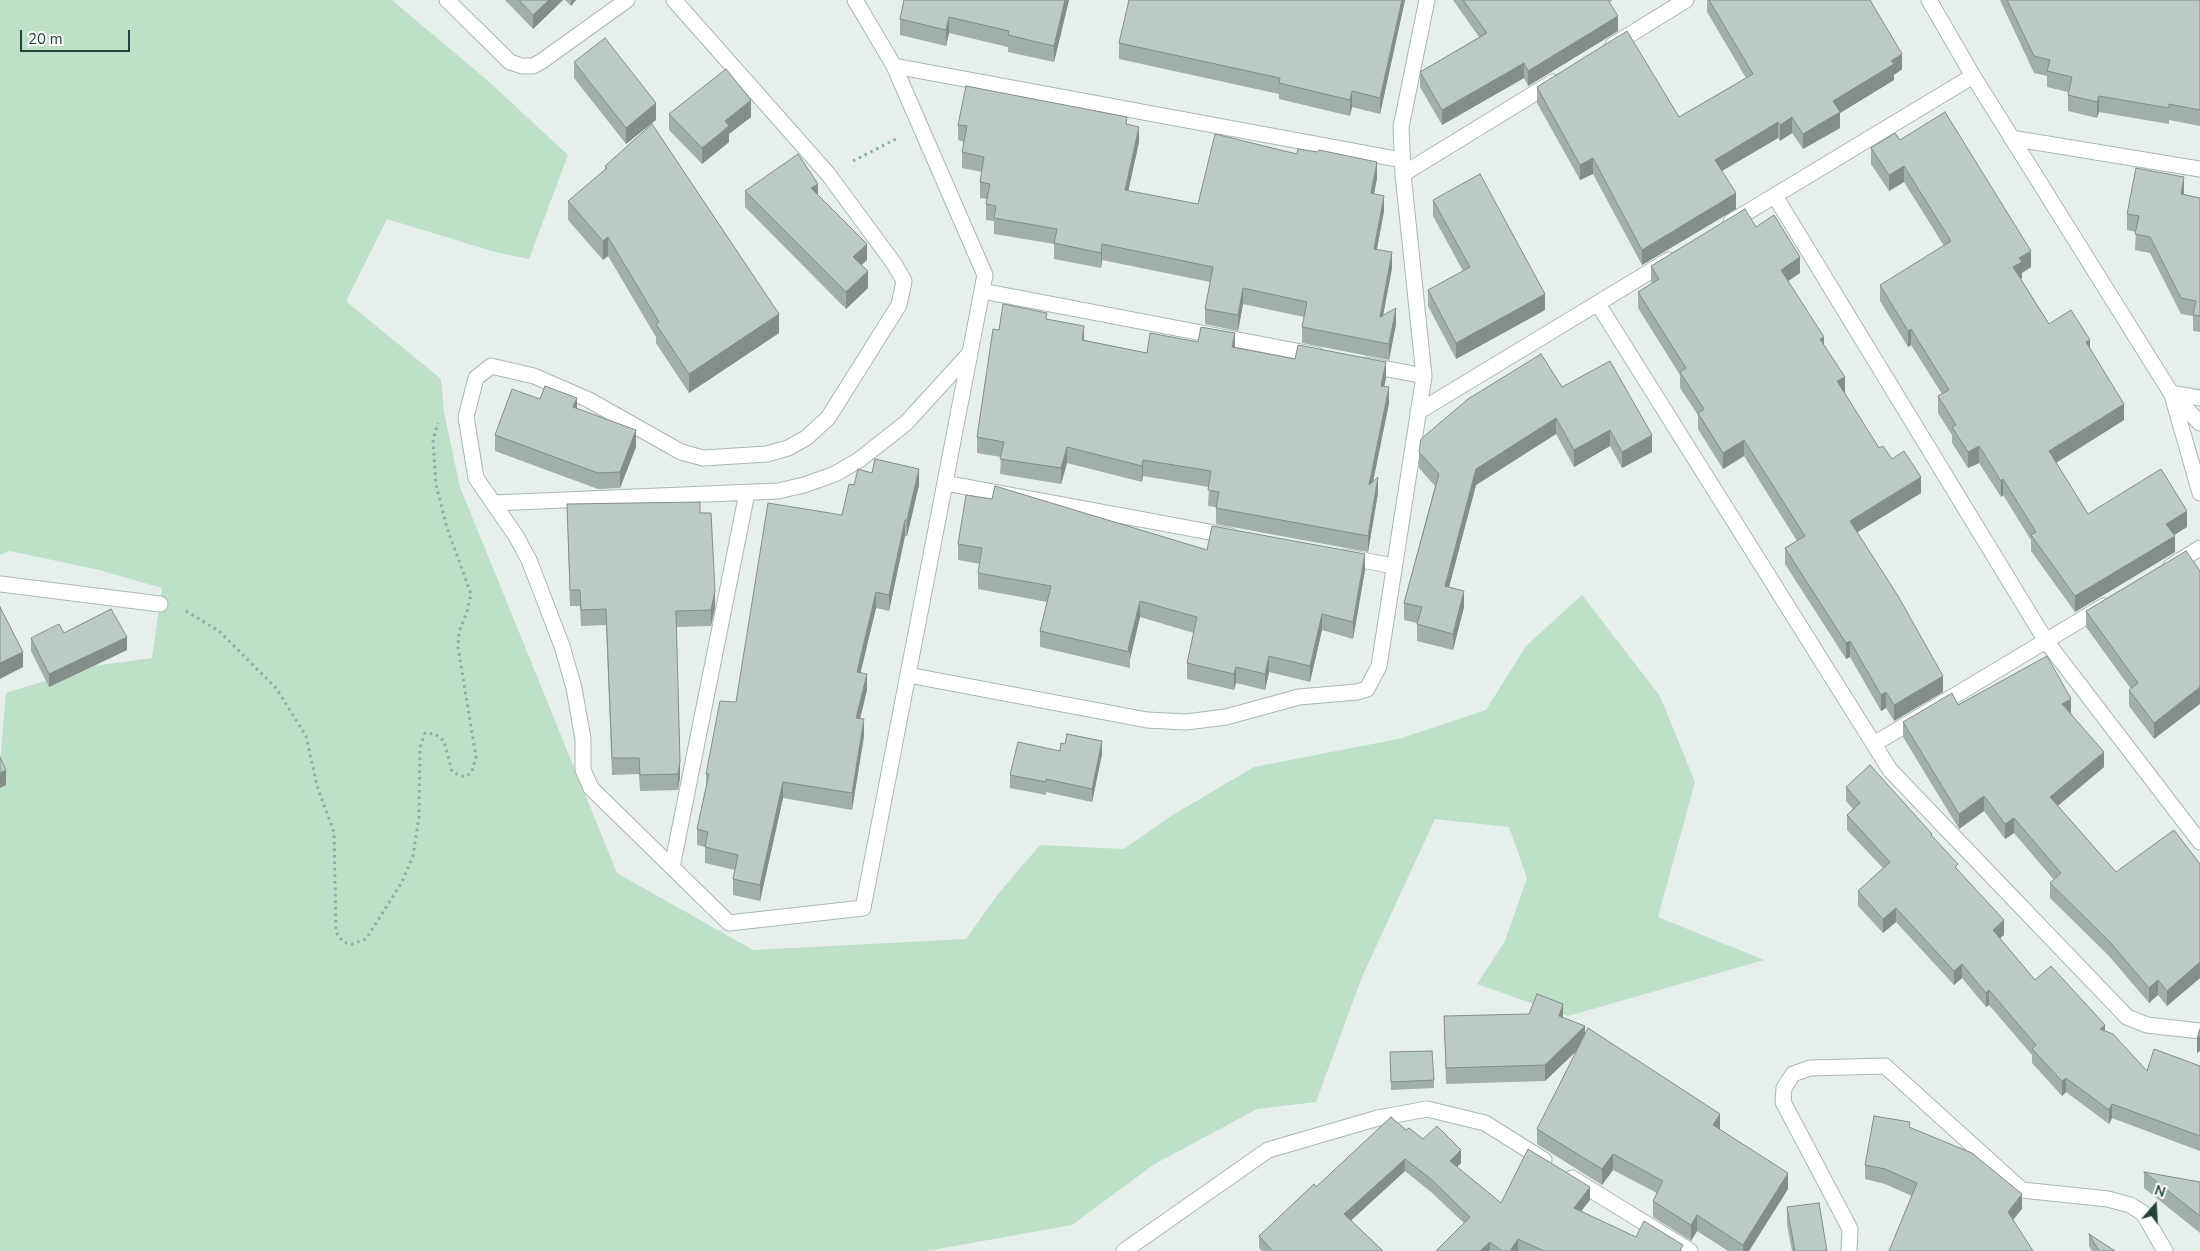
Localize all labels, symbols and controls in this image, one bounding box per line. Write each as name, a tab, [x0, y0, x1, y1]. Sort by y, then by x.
scale bar	[22, 20, 132, 52]
text: 20 m	[28, 29, 63, 49]
north arrow	[2130, 1181, 2180, 1231]
text: N	[2152, 1181, 2168, 1202]

